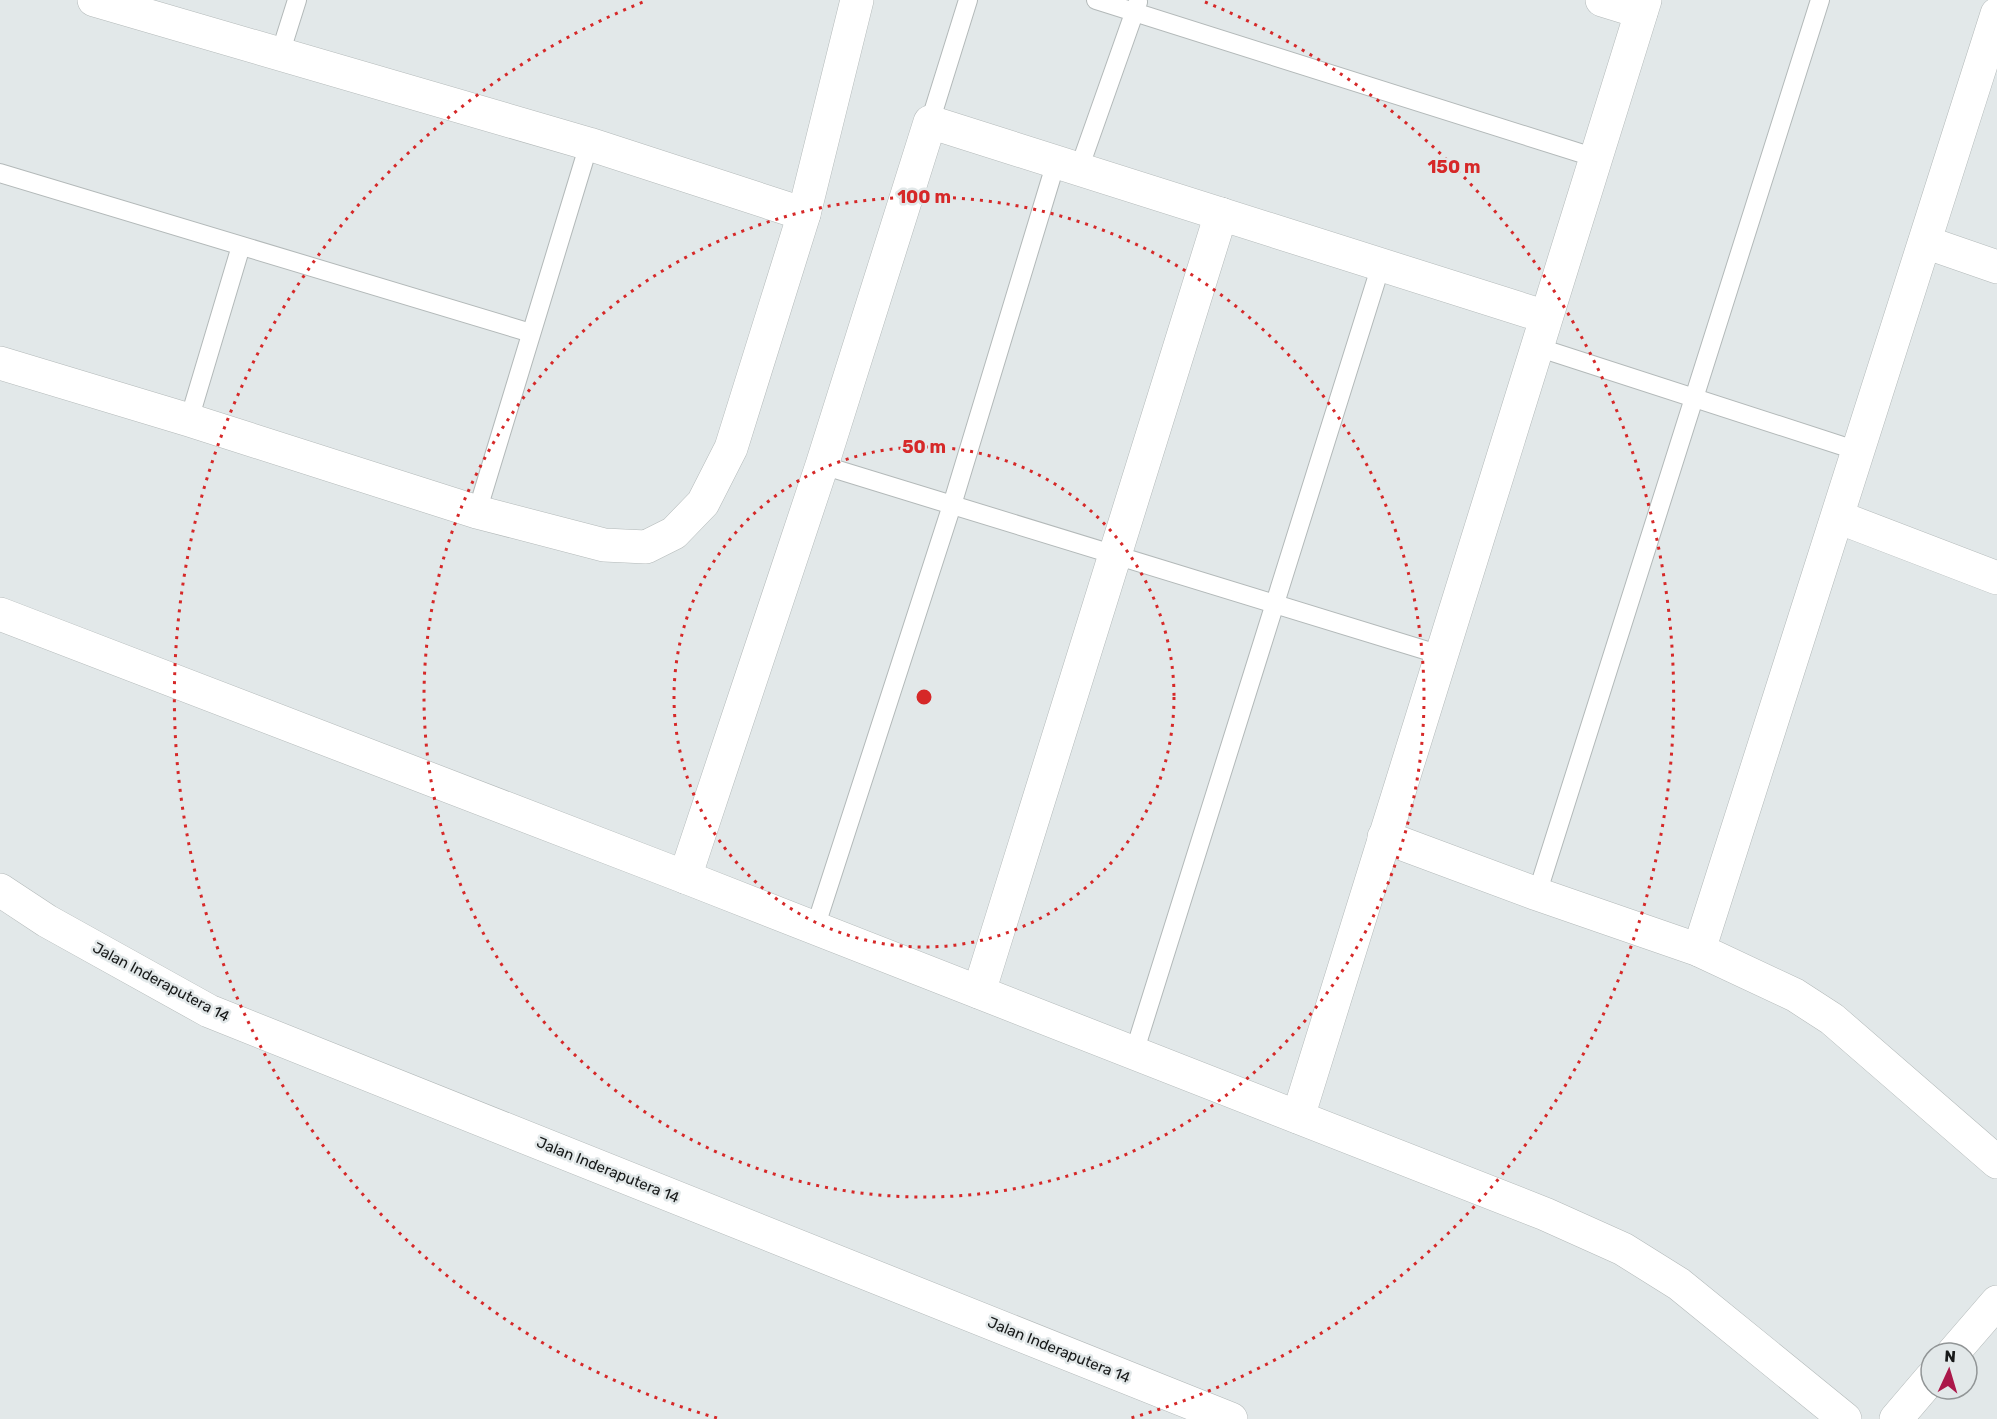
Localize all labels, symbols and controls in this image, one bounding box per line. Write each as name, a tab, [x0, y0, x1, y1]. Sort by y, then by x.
text: 150 m	[1427, 156, 1481, 178]
text: 100 m	[897, 186, 951, 208]
text: 50 m	[902, 436, 946, 458]
centre of rings	[914, 687, 934, 707]
street label: Jalan Inderaputera 14	[90, 938, 232, 1026]
street label: Jalan Inderaputera 14	[534, 1133, 682, 1207]
street label: Jalan Inderaputera 14	[985, 1313, 1133, 1387]
north arrow	[1919, 1341, 1979, 1401]
text: N	[1944, 1347, 1956, 1366]

